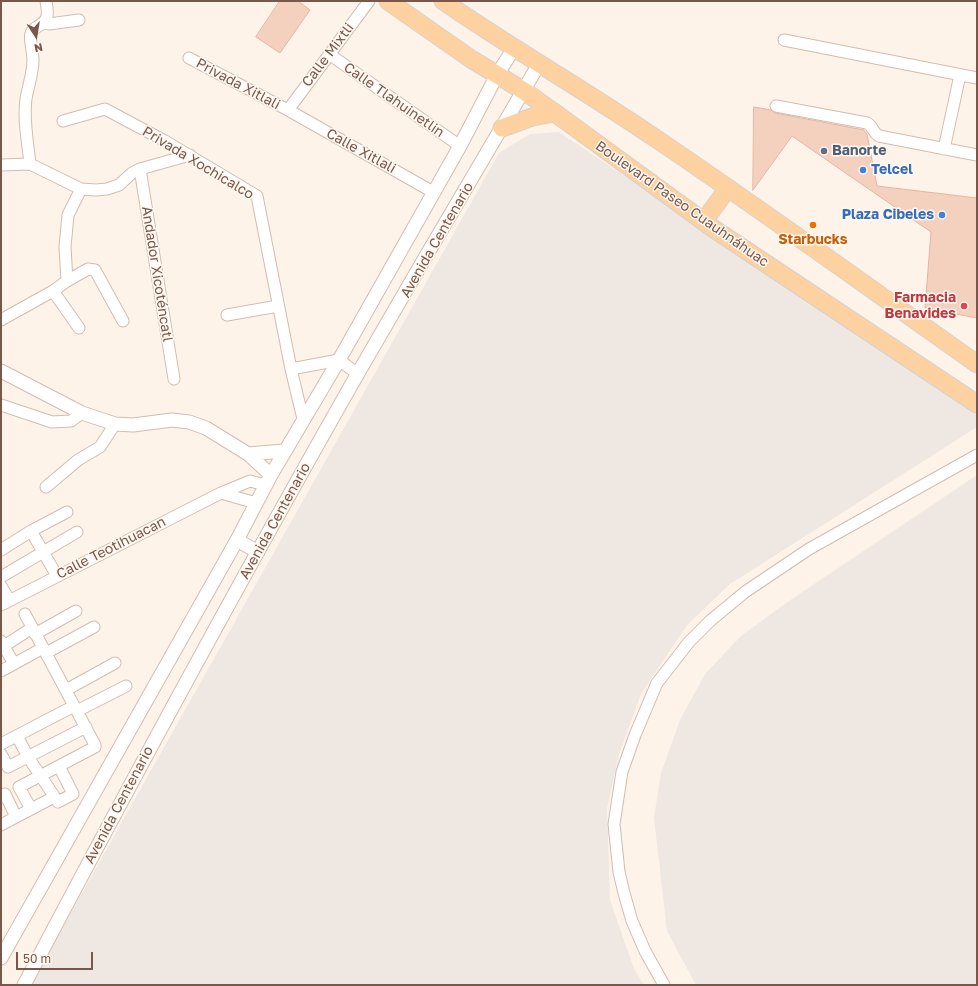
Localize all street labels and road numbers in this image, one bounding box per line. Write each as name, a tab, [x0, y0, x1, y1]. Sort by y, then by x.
street label: Calle Mixtli	[299, 20, 357, 90]
street label: Privada Xitlali	[193, 55, 283, 113]
street label: Calle Tlahuinetlin	[340, 59, 448, 141]
street label: Privada Xochicalco	[139, 123, 257, 203]
street label: Calle Xitlali	[323, 125, 399, 177]
street label: Boulevard Paseo Cuauhnáhuac	[592, 138, 772, 270]
street label: Avenida Centenario	[397, 179, 477, 301]
street label: Andador Xicoténcatl	[138, 205, 176, 343]
street label: Avenida Centenario	[236, 460, 314, 582]
street label: Calle Teotihuacan	[54, 513, 168, 583]
street label: Avenida Centenario	[81, 743, 157, 867]

